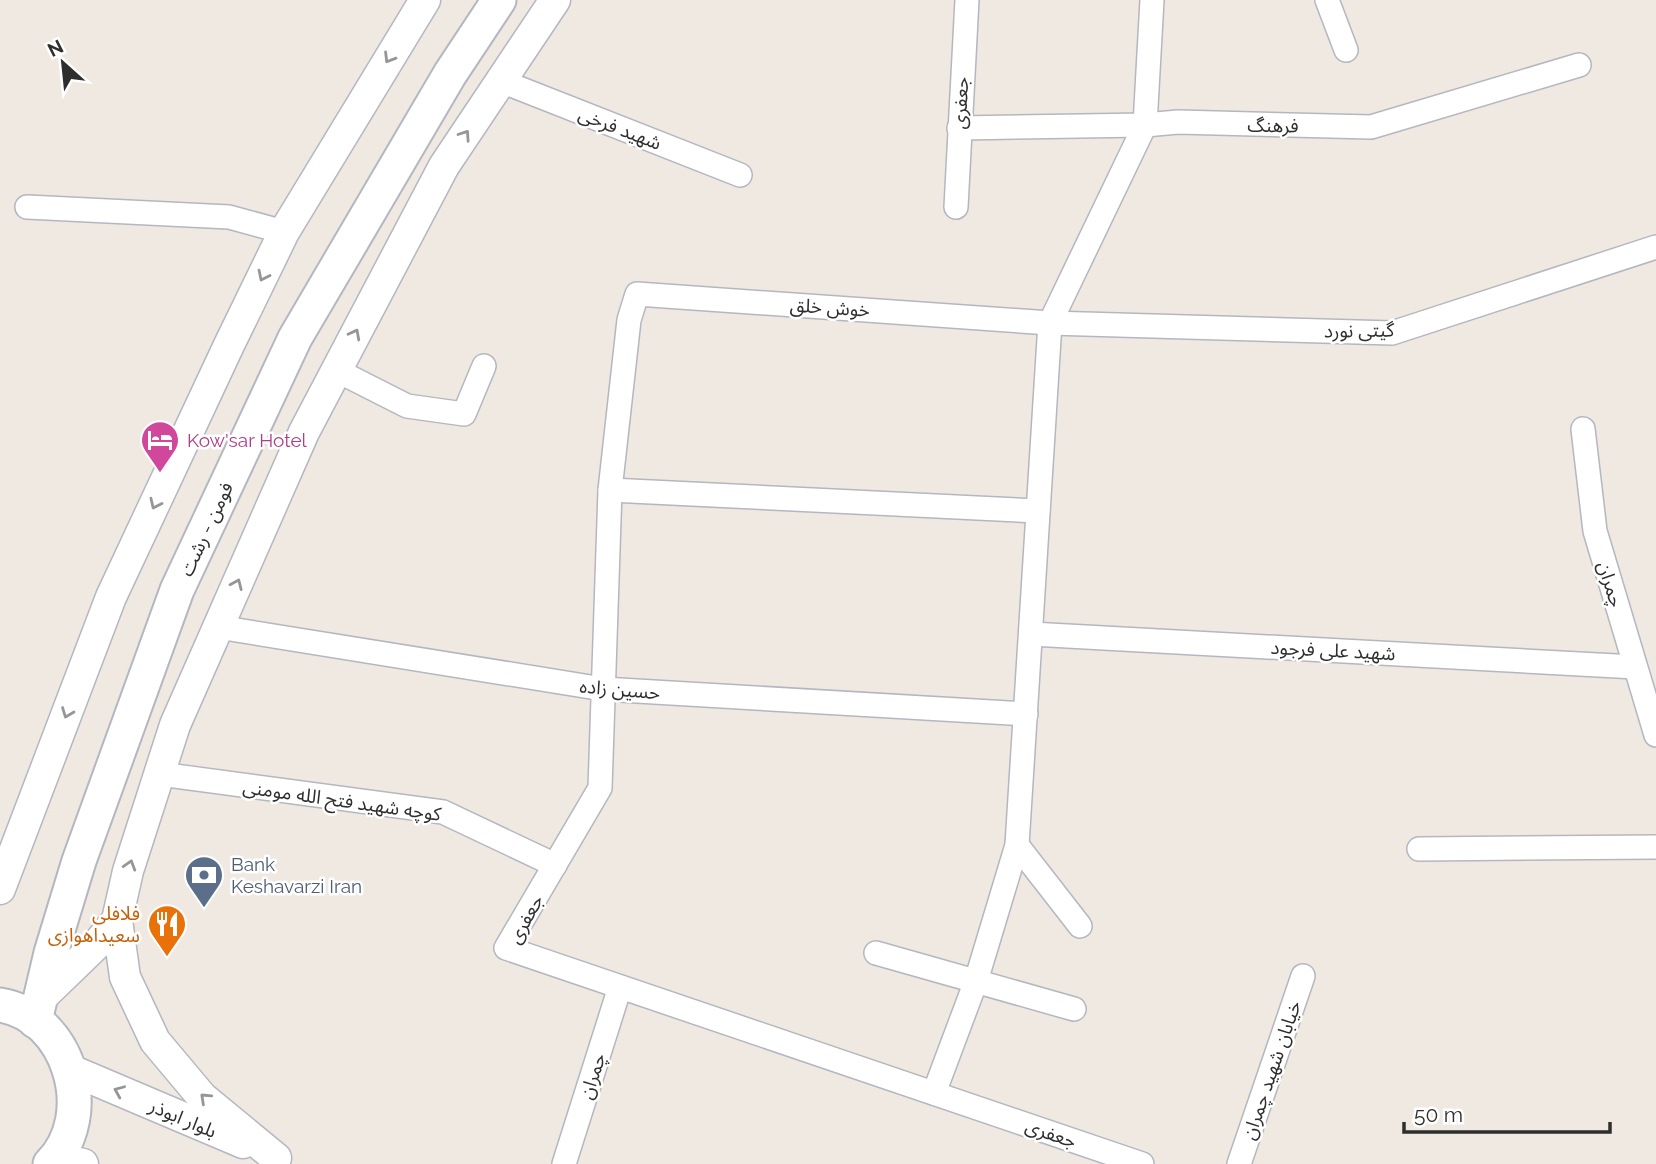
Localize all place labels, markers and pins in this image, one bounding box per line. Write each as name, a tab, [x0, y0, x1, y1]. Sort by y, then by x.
hotel icon: Kow'sar Hotel	[139, 419, 181, 474]
place label: Kow'sar Hotel	[187, 429, 308, 451]
place label: Bank Keshavarzi Iran	[231, 853, 362, 897]
bank icon: Bank Keshavarzi Iran	[183, 854, 225, 909]
place label: فلافلی سعیداهوازی	[48, 902, 140, 947]
restaurant icon: فلافلی سعیداهوازی	[146, 903, 188, 958]

